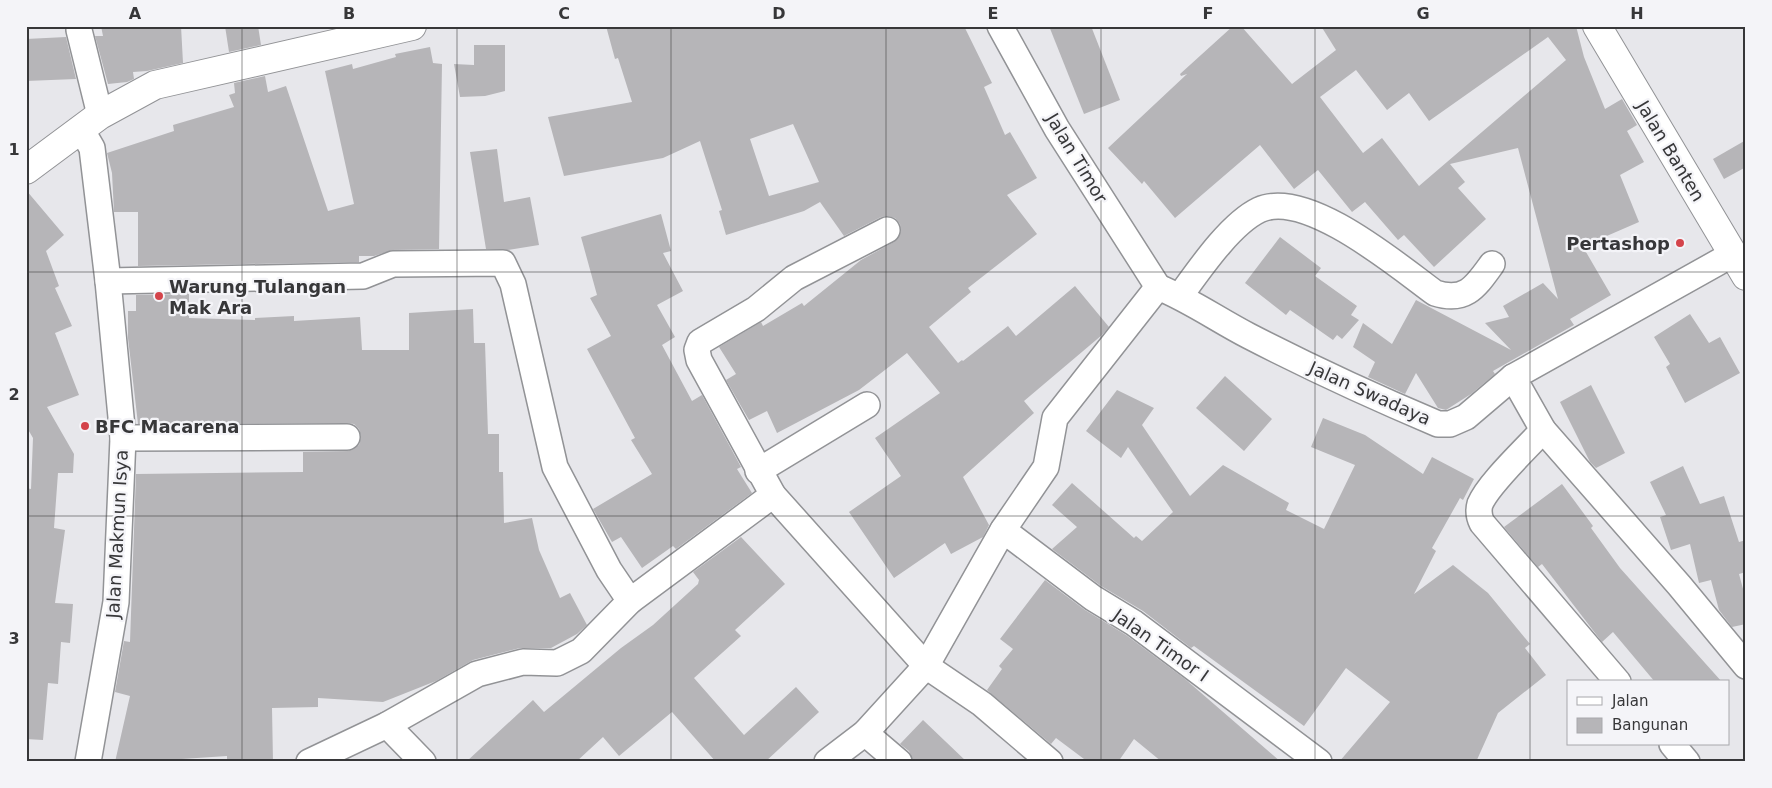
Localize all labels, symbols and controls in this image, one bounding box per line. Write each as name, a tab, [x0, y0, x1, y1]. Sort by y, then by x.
text: A	[129, 4, 142, 23]
text: B	[343, 4, 355, 23]
text: C	[558, 4, 570, 23]
text: D	[772, 4, 786, 23]
text: E	[988, 4, 998, 23]
text: F	[1203, 4, 1213, 23]
text: G	[1416, 4, 1430, 23]
text: H	[1630, 4, 1644, 23]
street label: Jalan Banten	[1632, 96, 1709, 205]
street label: Jalan Timor	[1042, 108, 1112, 207]
text: 1	[8, 140, 20, 159]
place label: Pertashop	[1566, 233, 1670, 254]
marker: Pertashop	[1674, 237, 1686, 249]
place label: Warung Tulangan Mak Ara	[169, 276, 346, 318]
marker: Warung Tulangan Mak Ara	[153, 290, 165, 302]
street label: Jalan Swadaya	[1305, 356, 1434, 429]
text: 2	[8, 385, 20, 404]
place label: BFC Macarena	[95, 416, 239, 437]
marker: BFC Macarena	[79, 420, 91, 432]
street label: Jalan Makmun Isya	[102, 449, 132, 620]
street label: Jalan Timor I	[1108, 604, 1213, 686]
text: 3	[8, 629, 20, 648]
legend	[1567, 680, 1730, 746]
text: Jalan	[1611, 692, 1648, 710]
text: Bangunan	[1612, 716, 1688, 734]

